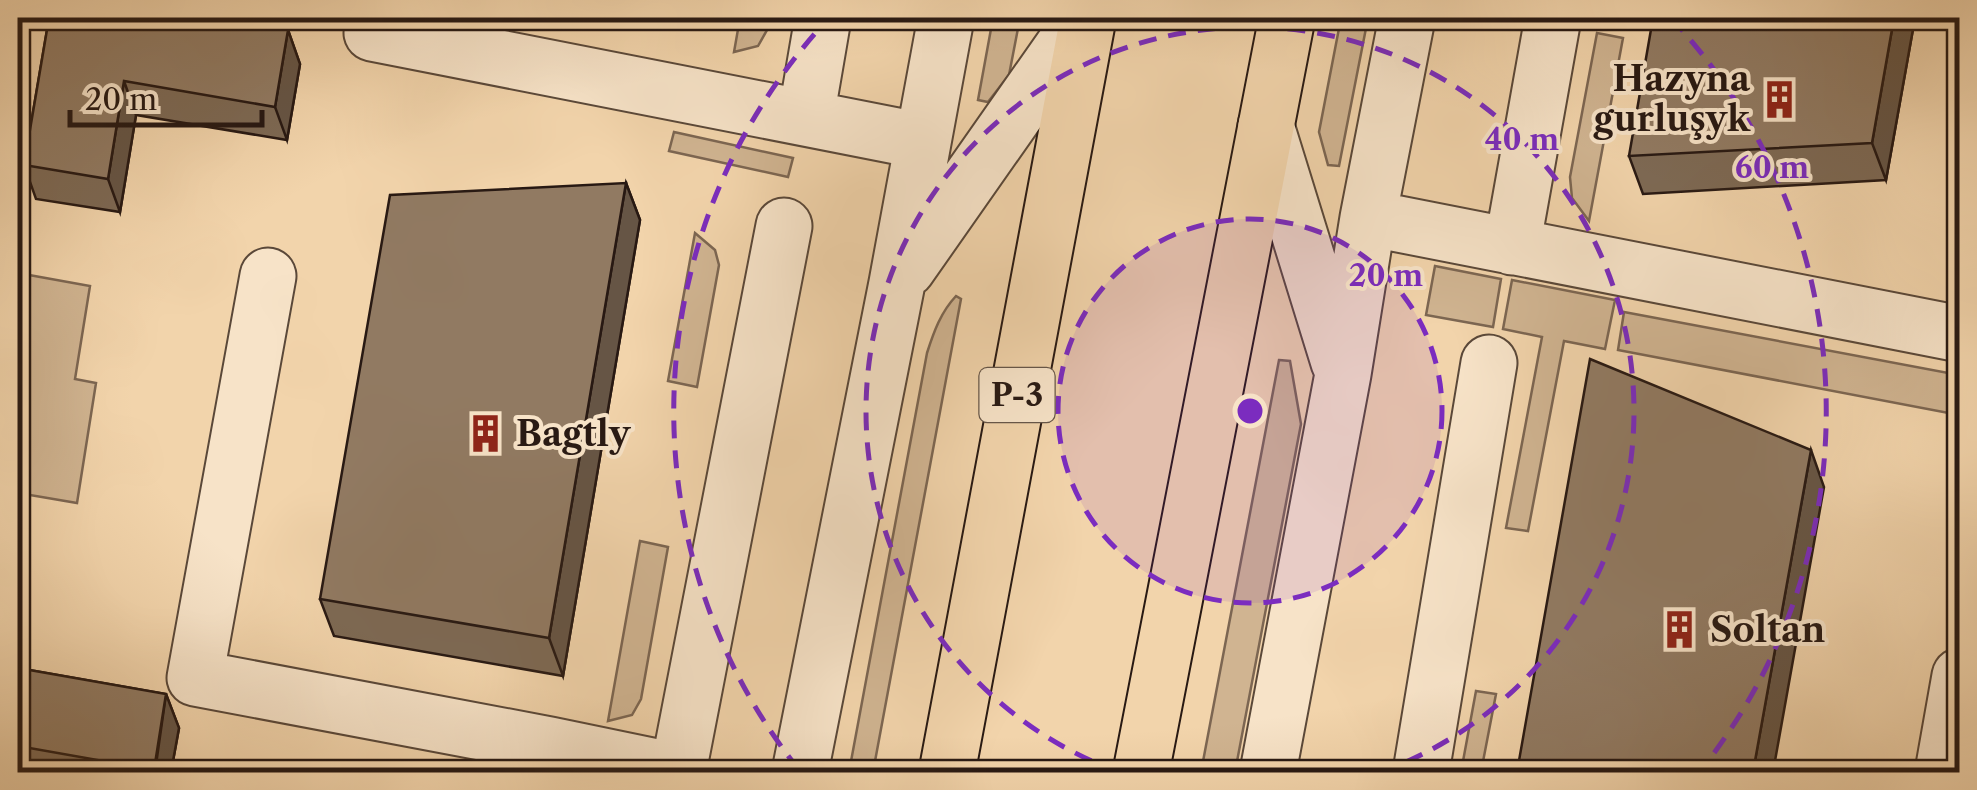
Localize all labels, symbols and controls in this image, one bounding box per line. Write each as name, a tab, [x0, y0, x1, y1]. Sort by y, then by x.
place label: Hazyna gurluşyk	[1592, 57, 1751, 140]
scale bar	[70, 65, 262, 127]
building icon: Hazyna gurluşyk	[1759, 78, 1801, 120]
text: 20 m	[85, 81, 157, 118]
text: 40 m	[1485, 121, 1559, 158]
text: 60 m	[1735, 149, 1809, 186]
text: 20 m	[1349, 257, 1423, 294]
road number: P-3	[980, 368, 1054, 422]
centre of rings	[1232, 393, 1268, 429]
place label: Bagtly	[516, 412, 632, 455]
building icon: Bagtly	[465, 413, 507, 455]
place label: Soltan	[1710, 608, 1825, 651]
building icon: Soltan	[1659, 609, 1701, 651]

